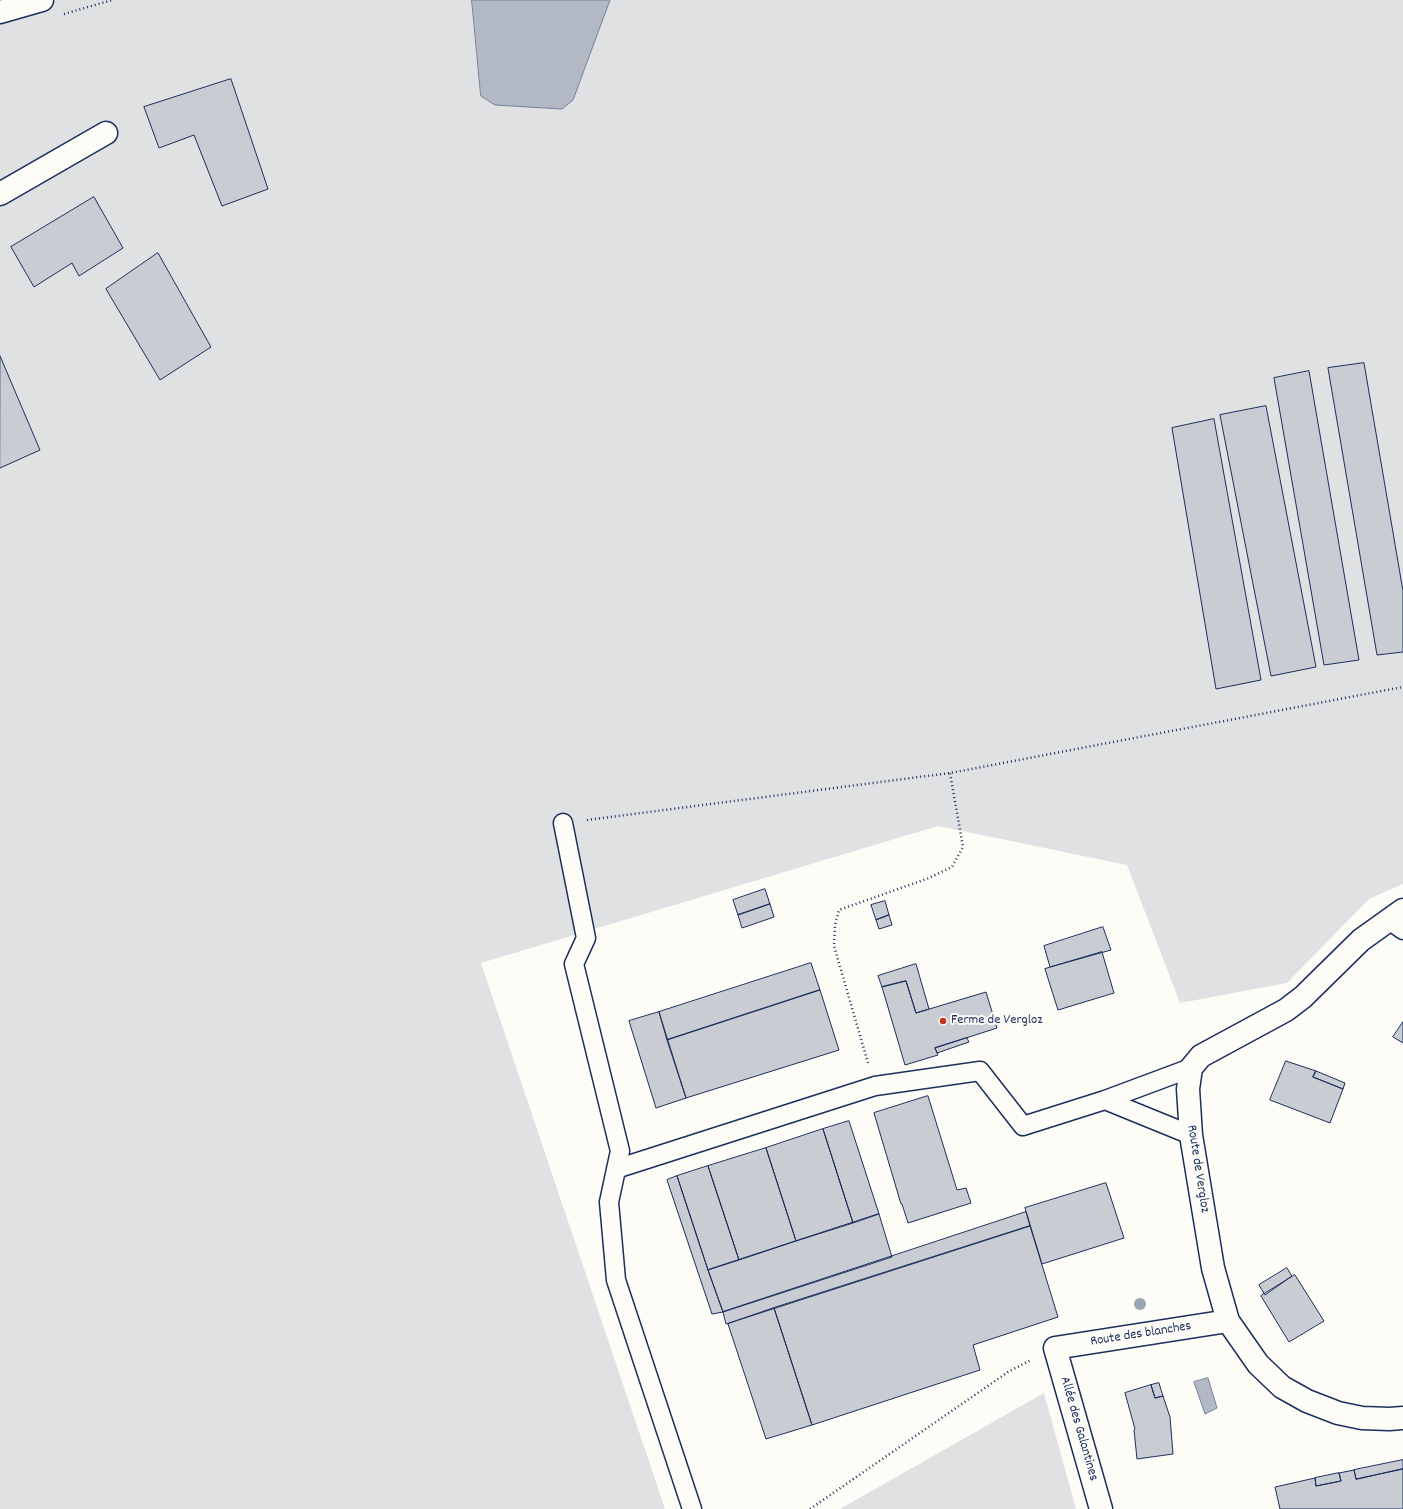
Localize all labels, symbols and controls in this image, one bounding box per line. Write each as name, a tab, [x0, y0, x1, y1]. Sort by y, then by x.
place label: Ferme de Vergloz	[951, 1013, 1043, 1029]
marker: Ferme de Vergloz	[938, 1016, 948, 1026]
street label: Route de Vergloz	[1182, 1124, 1212, 1214]
street label: Route des blanches	[1089, 1319, 1193, 1351]
street label: Allée des Galantines	[1055, 1375, 1101, 1483]

